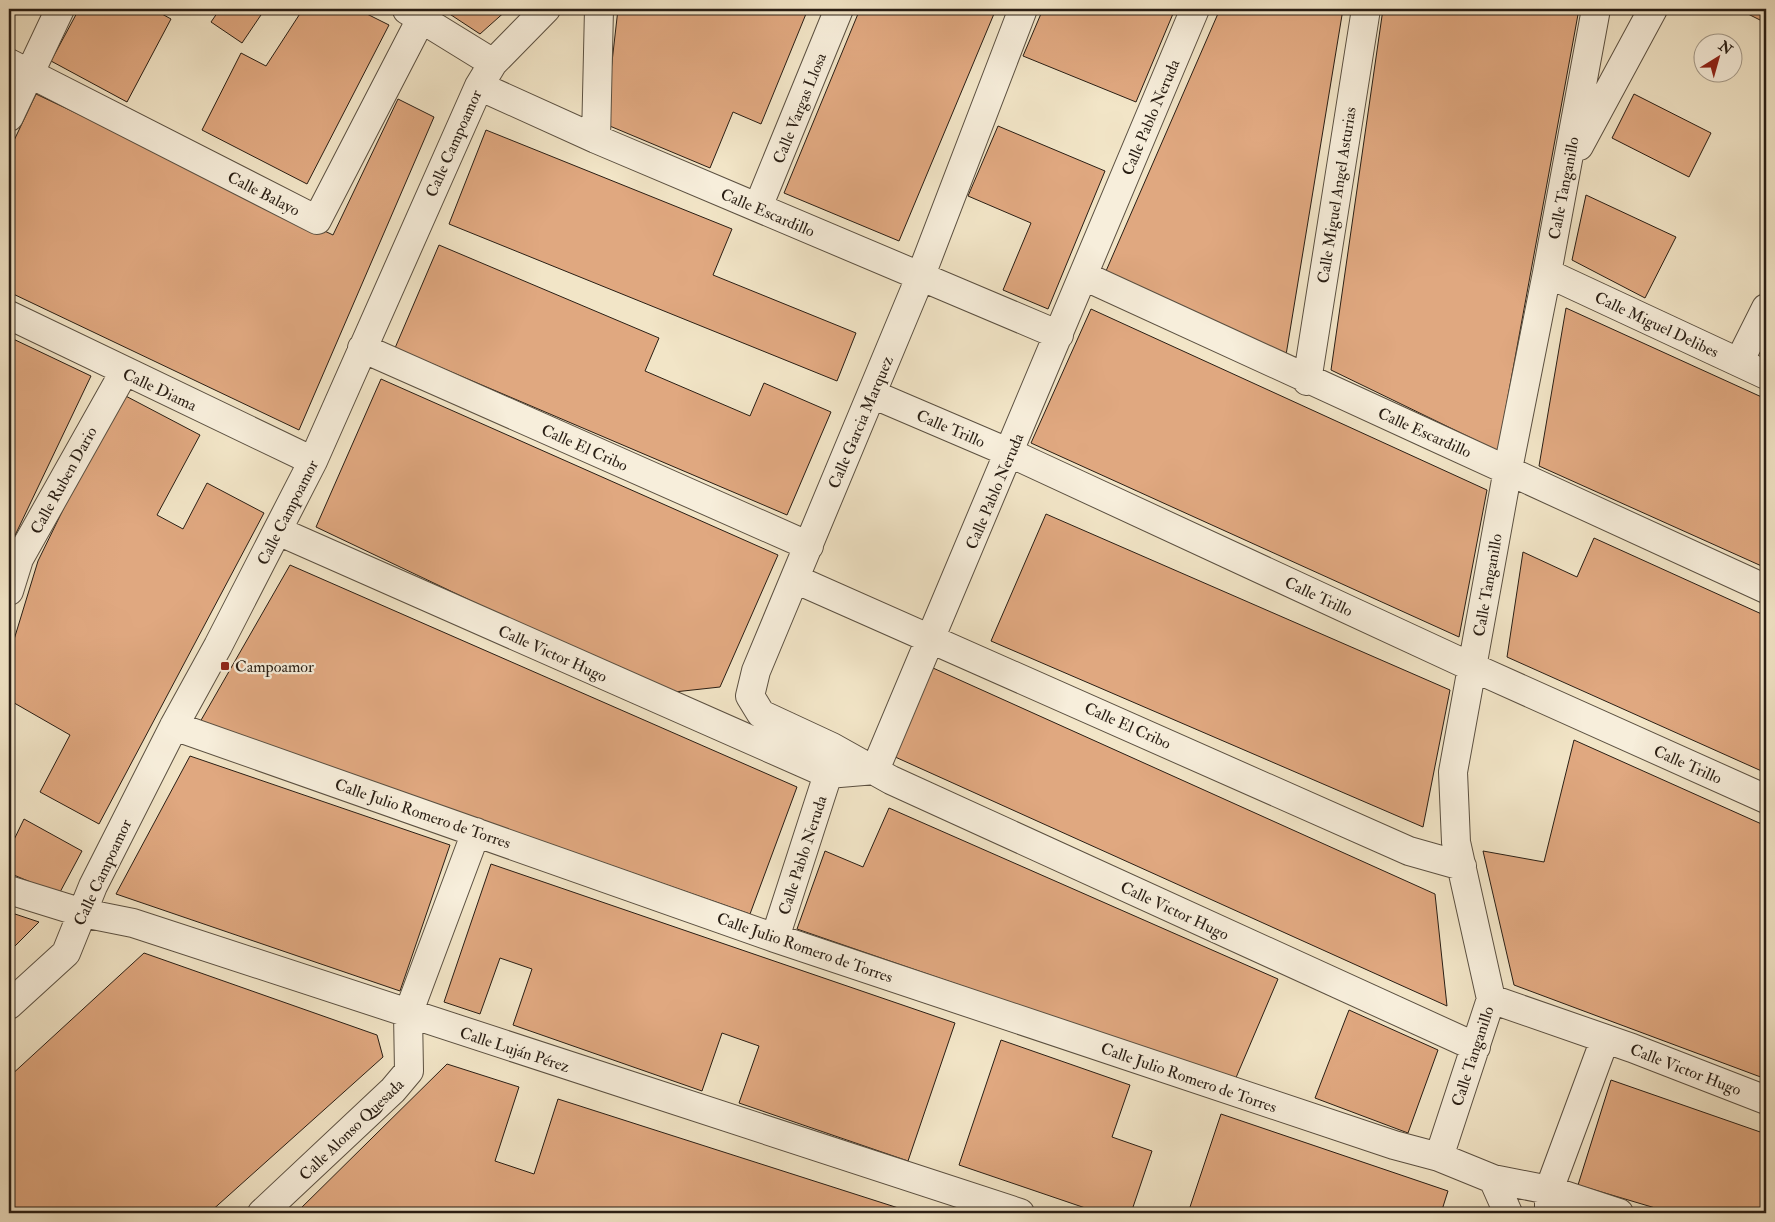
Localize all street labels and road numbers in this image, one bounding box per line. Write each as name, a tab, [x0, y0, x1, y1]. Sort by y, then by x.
street label: Calle Vargas Llosa	[769, 50, 831, 167]
street label: Calle Pablo Neruda	[1117, 56, 1185, 178]
street label: Calle Campoamor	[421, 87, 487, 201]
street label: Calle Miguel Angel Asturias	[1313, 105, 1361, 285]
street label: Calle Tanganillo	[1544, 135, 1584, 241]
street label: Calle Balayo	[224, 167, 303, 221]
street label: Calle Escardillo	[718, 184, 818, 242]
street label: Calle Miguel Delibes	[1591, 287, 1722, 362]
street label: Calle Garcia Marquez	[824, 353, 898, 492]
street label: Calle Diama	[119, 364, 200, 416]
street label: Calle Escardillo	[1375, 403, 1475, 463]
street label: Calle Trillo	[913, 406, 988, 452]
street label: Calle El Cribo	[538, 420, 631, 476]
street label: Calle Ruben Dario	[26, 423, 102, 538]
street label: Calle Pablo Neruda	[961, 430, 1029, 552]
street label: Calle Campoamor	[253, 456, 324, 569]
street label: Calle Tanganillo	[1469, 532, 1507, 638]
street label: Calle Trillo	[1281, 572, 1356, 621]
street label: Calle Victor Hugo	[495, 621, 611, 687]
street label: Calle El Cribo	[1081, 698, 1174, 754]
street label: Calle Trillo	[1650, 741, 1725, 789]
street label: Calle Julio Romero de Torres	[332, 774, 513, 854]
street label: Calle Pablo Neruda	[774, 793, 832, 917]
street label: Calle Campoamor	[69, 816, 137, 929]
street label: Calle Victor Hugo	[1117, 877, 1232, 945]
street label: Calle Julio Romero de Torres	[714, 908, 895, 988]
street label: Calle Tanganillo	[1447, 1003, 1499, 1109]
street label: Calle Luján Pérez	[457, 1023, 572, 1077]
street label: Calle Julio Romero de Torres	[1098, 1038, 1279, 1118]
street label: Calle Victor Hugo	[1627, 1040, 1744, 1100]
street label: Calle Alonso Quesada	[295, 1074, 409, 1185]

